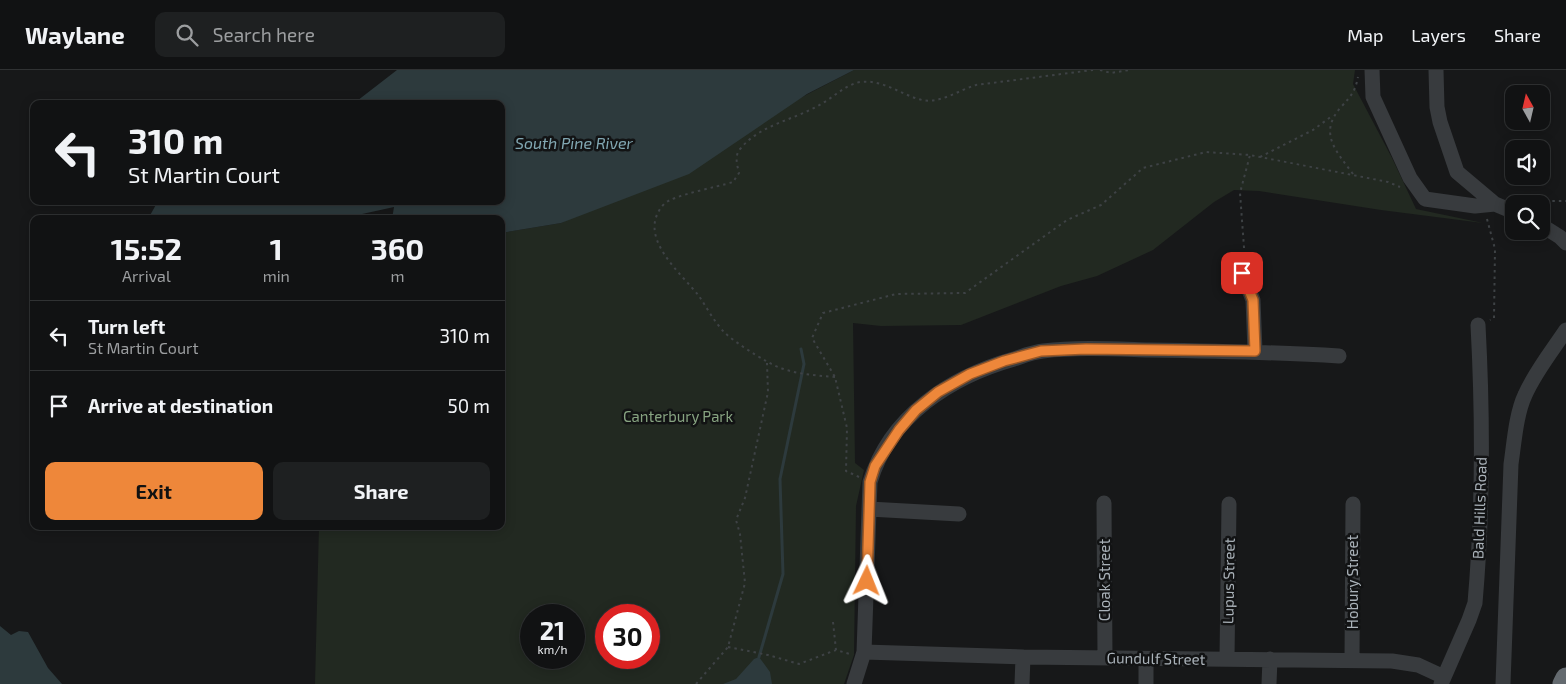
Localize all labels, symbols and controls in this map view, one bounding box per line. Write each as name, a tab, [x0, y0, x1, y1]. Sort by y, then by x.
search box	[155, 12, 505, 57]
text: Waylane	[25, 20, 125, 49]
icon: search	[173, 21, 201, 49]
text: Search here	[213, 23, 315, 46]
text: Map	[1347, 24, 1383, 46]
text: Layers	[1411, 24, 1466, 46]
text: Share	[1494, 24, 1541, 46]
north arrow	[1505, 85, 1550, 130]
map controls	[1505, 85, 1550, 240]
text: 310 m	[128, 119, 223, 161]
icon: left	[45, 120, 110, 185]
water label: South Pine River	[515, 133, 634, 152]
button: sound	[1505, 140, 1550, 185]
text: St Martin Court	[128, 161, 280, 187]
button: search	[1505, 195, 1550, 240]
text: 15:52	[111, 230, 182, 266]
text: 1	[270, 230, 283, 266]
text: 360	[371, 230, 424, 266]
pin	[1221, 252, 1263, 294]
icon: arrive	[1228, 259, 1256, 287]
text: Arrival	[122, 266, 171, 285]
text: min	[263, 266, 290, 285]
text: m	[390, 266, 404, 285]
text: Turn left	[88, 315, 165, 338]
icon: left	[45, 322, 73, 350]
text: 310 m	[440, 324, 490, 347]
text: St Martin Court	[88, 338, 199, 357]
icon: arrive	[45, 392, 73, 420]
text: Arrive at destination	[88, 394, 273, 417]
text: 50 m	[447, 394, 490, 417]
park label: Canterbury Park	[623, 407, 733, 425]
street label: Bald Hills Road	[1468, 457, 1490, 559]
button: Exit	[45, 462, 263, 520]
button: Share	[273, 462, 490, 520]
street label: Hobury Street	[1343, 535, 1361, 629]
street label: Lupus Street	[1218, 537, 1238, 624]
street label: Cloak Street	[1095, 539, 1113, 621]
position arrow	[840, 554, 892, 606]
speed limit sign: 30	[595, 604, 660, 669]
text: 21	[540, 615, 565, 645]
text: km/h	[538, 642, 567, 656]
street label: Gundulf Street	[1107, 648, 1206, 668]

